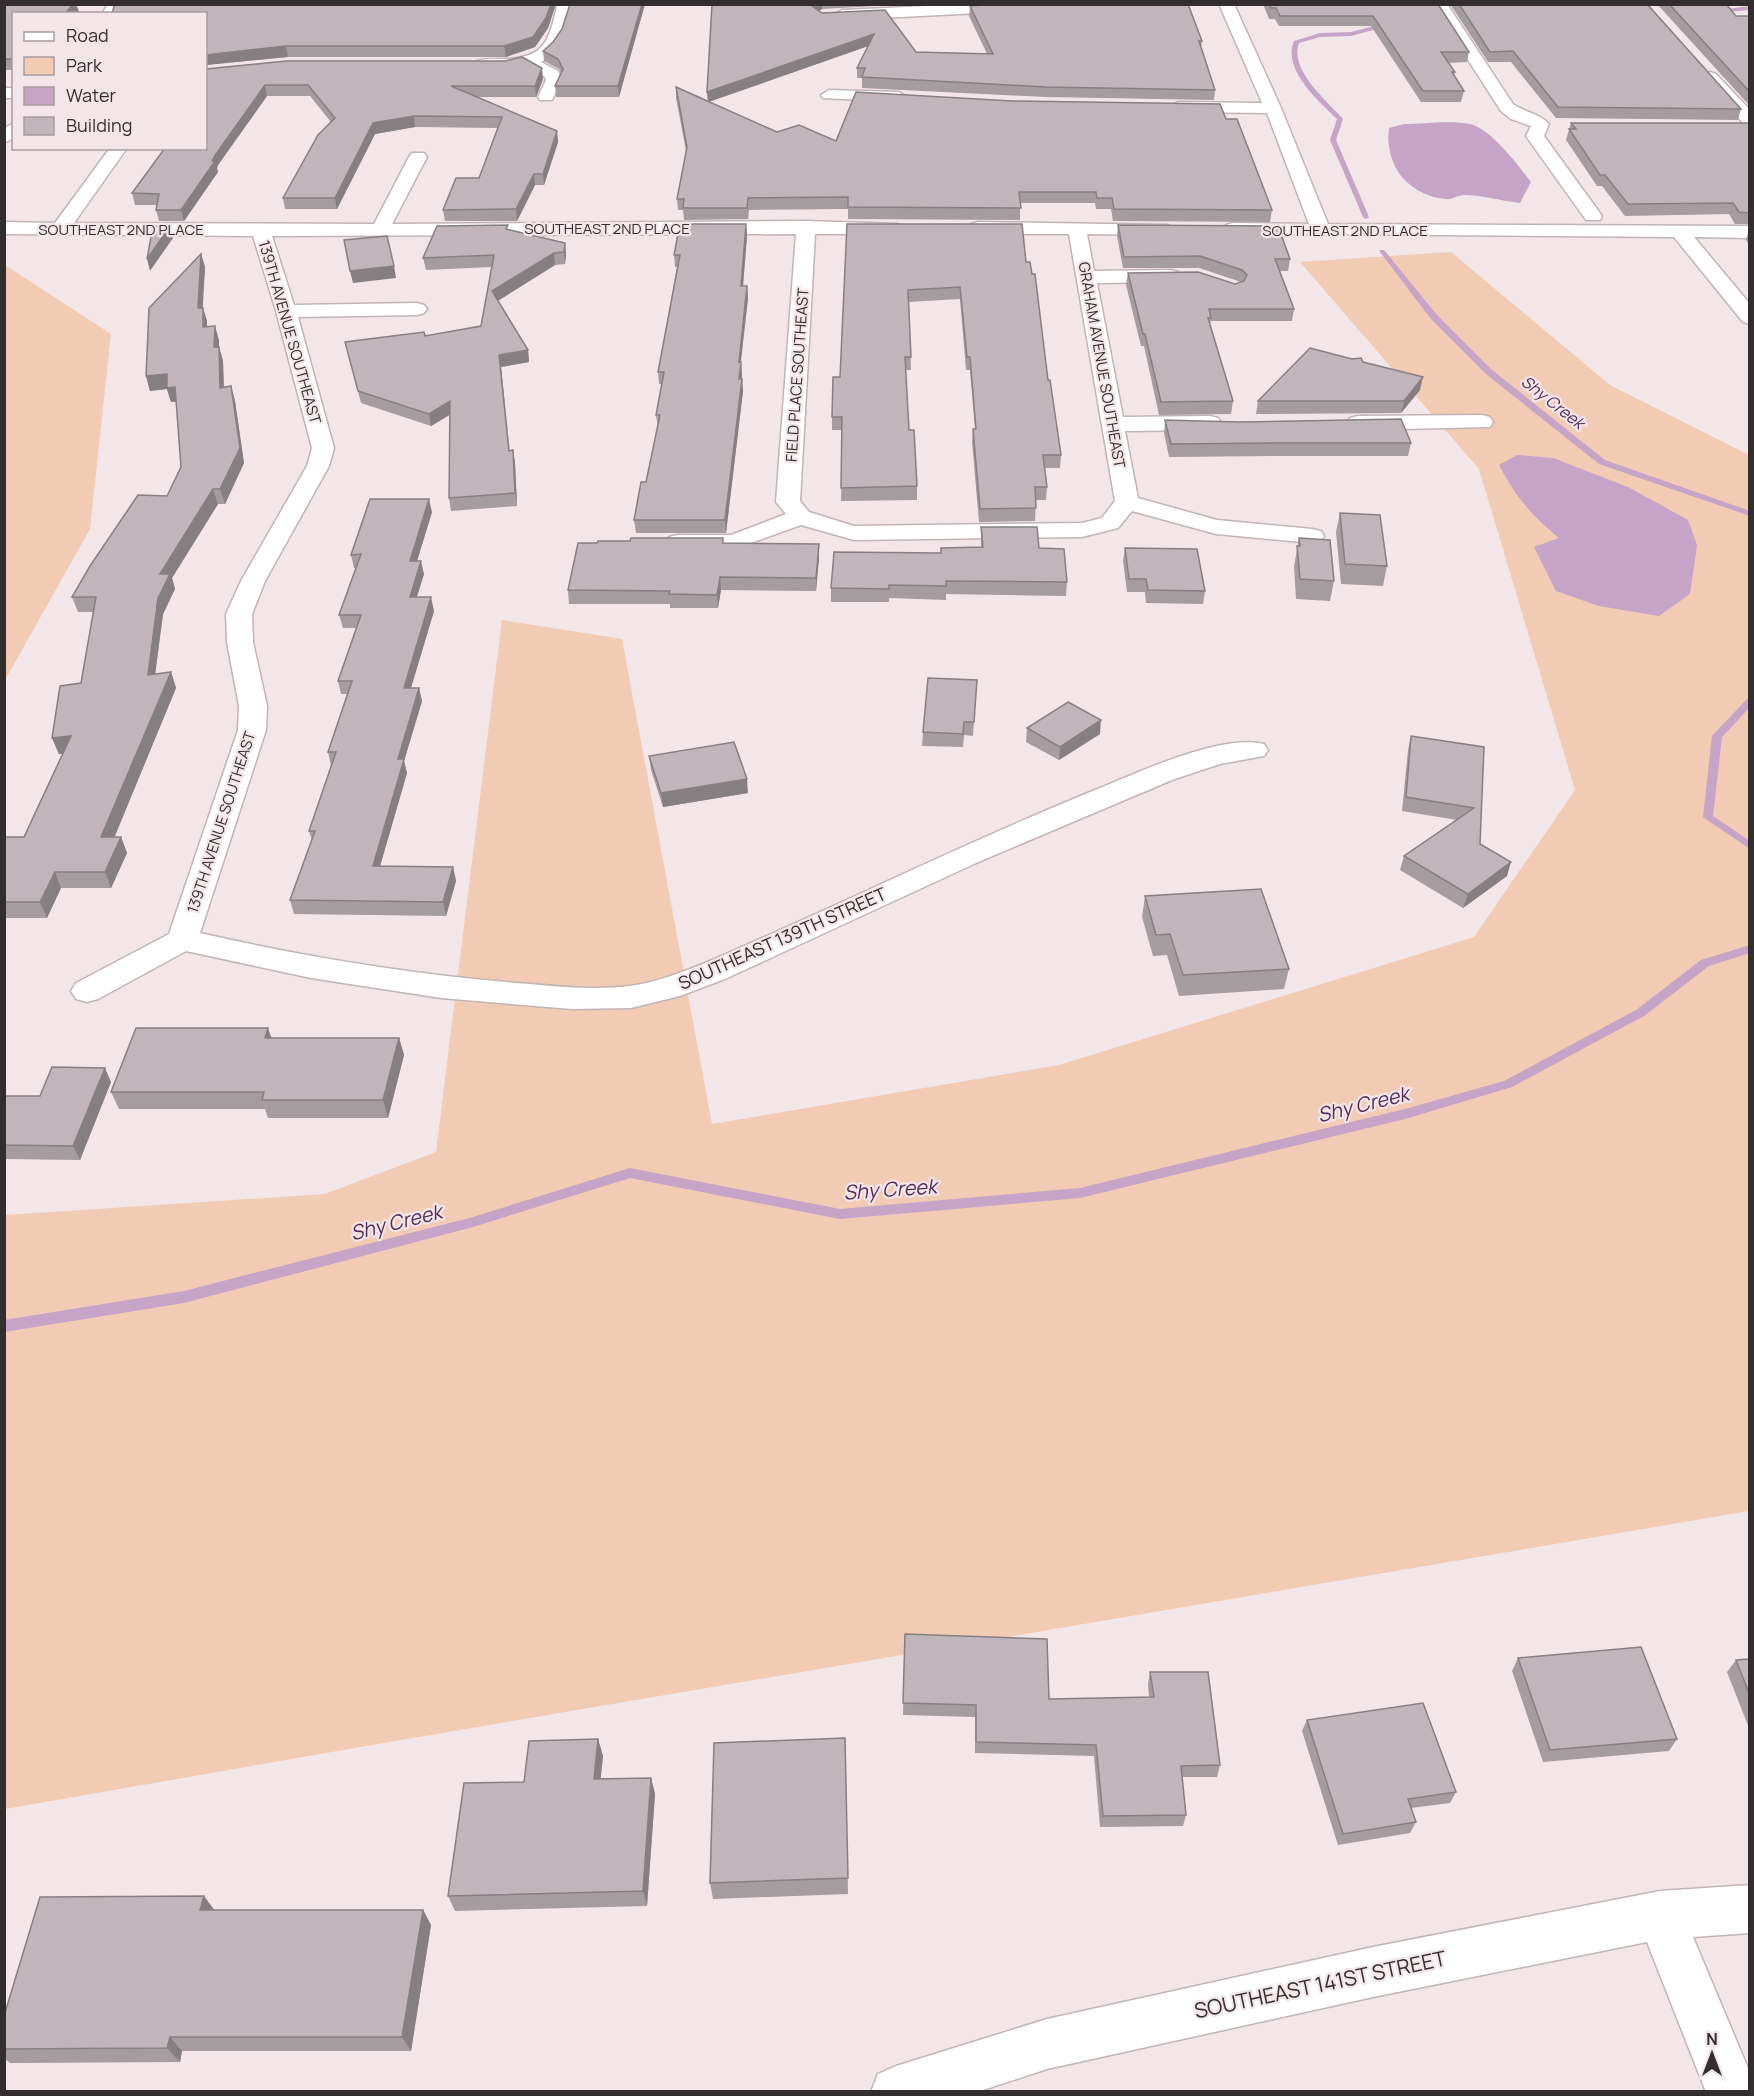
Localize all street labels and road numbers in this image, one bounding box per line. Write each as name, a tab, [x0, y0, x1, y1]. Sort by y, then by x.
street label: SOUTHEAST 2ND PLACE	[524, 218, 690, 239]
street label: SOUTHEAST 2ND PLACE	[38, 219, 204, 240]
street label: SOUTHEAST 2ND PLACE	[1262, 220, 1428, 241]
street label: 139TH AVENUE SOUTHEAST	[254, 238, 326, 426]
street label: GRAHAM AVENUE SOUTHEAST	[1074, 260, 1131, 470]
street label: FIELD PLACE SOUTHEAST	[780, 287, 814, 463]
street label: 139TH AVENUE SOUTHEAST	[182, 728, 260, 916]
street label: SOUTHEAST 139TH STREET	[674, 881, 890, 995]
street label: SOUTHEAST 141ST STREET	[1192, 1944, 1449, 2024]

